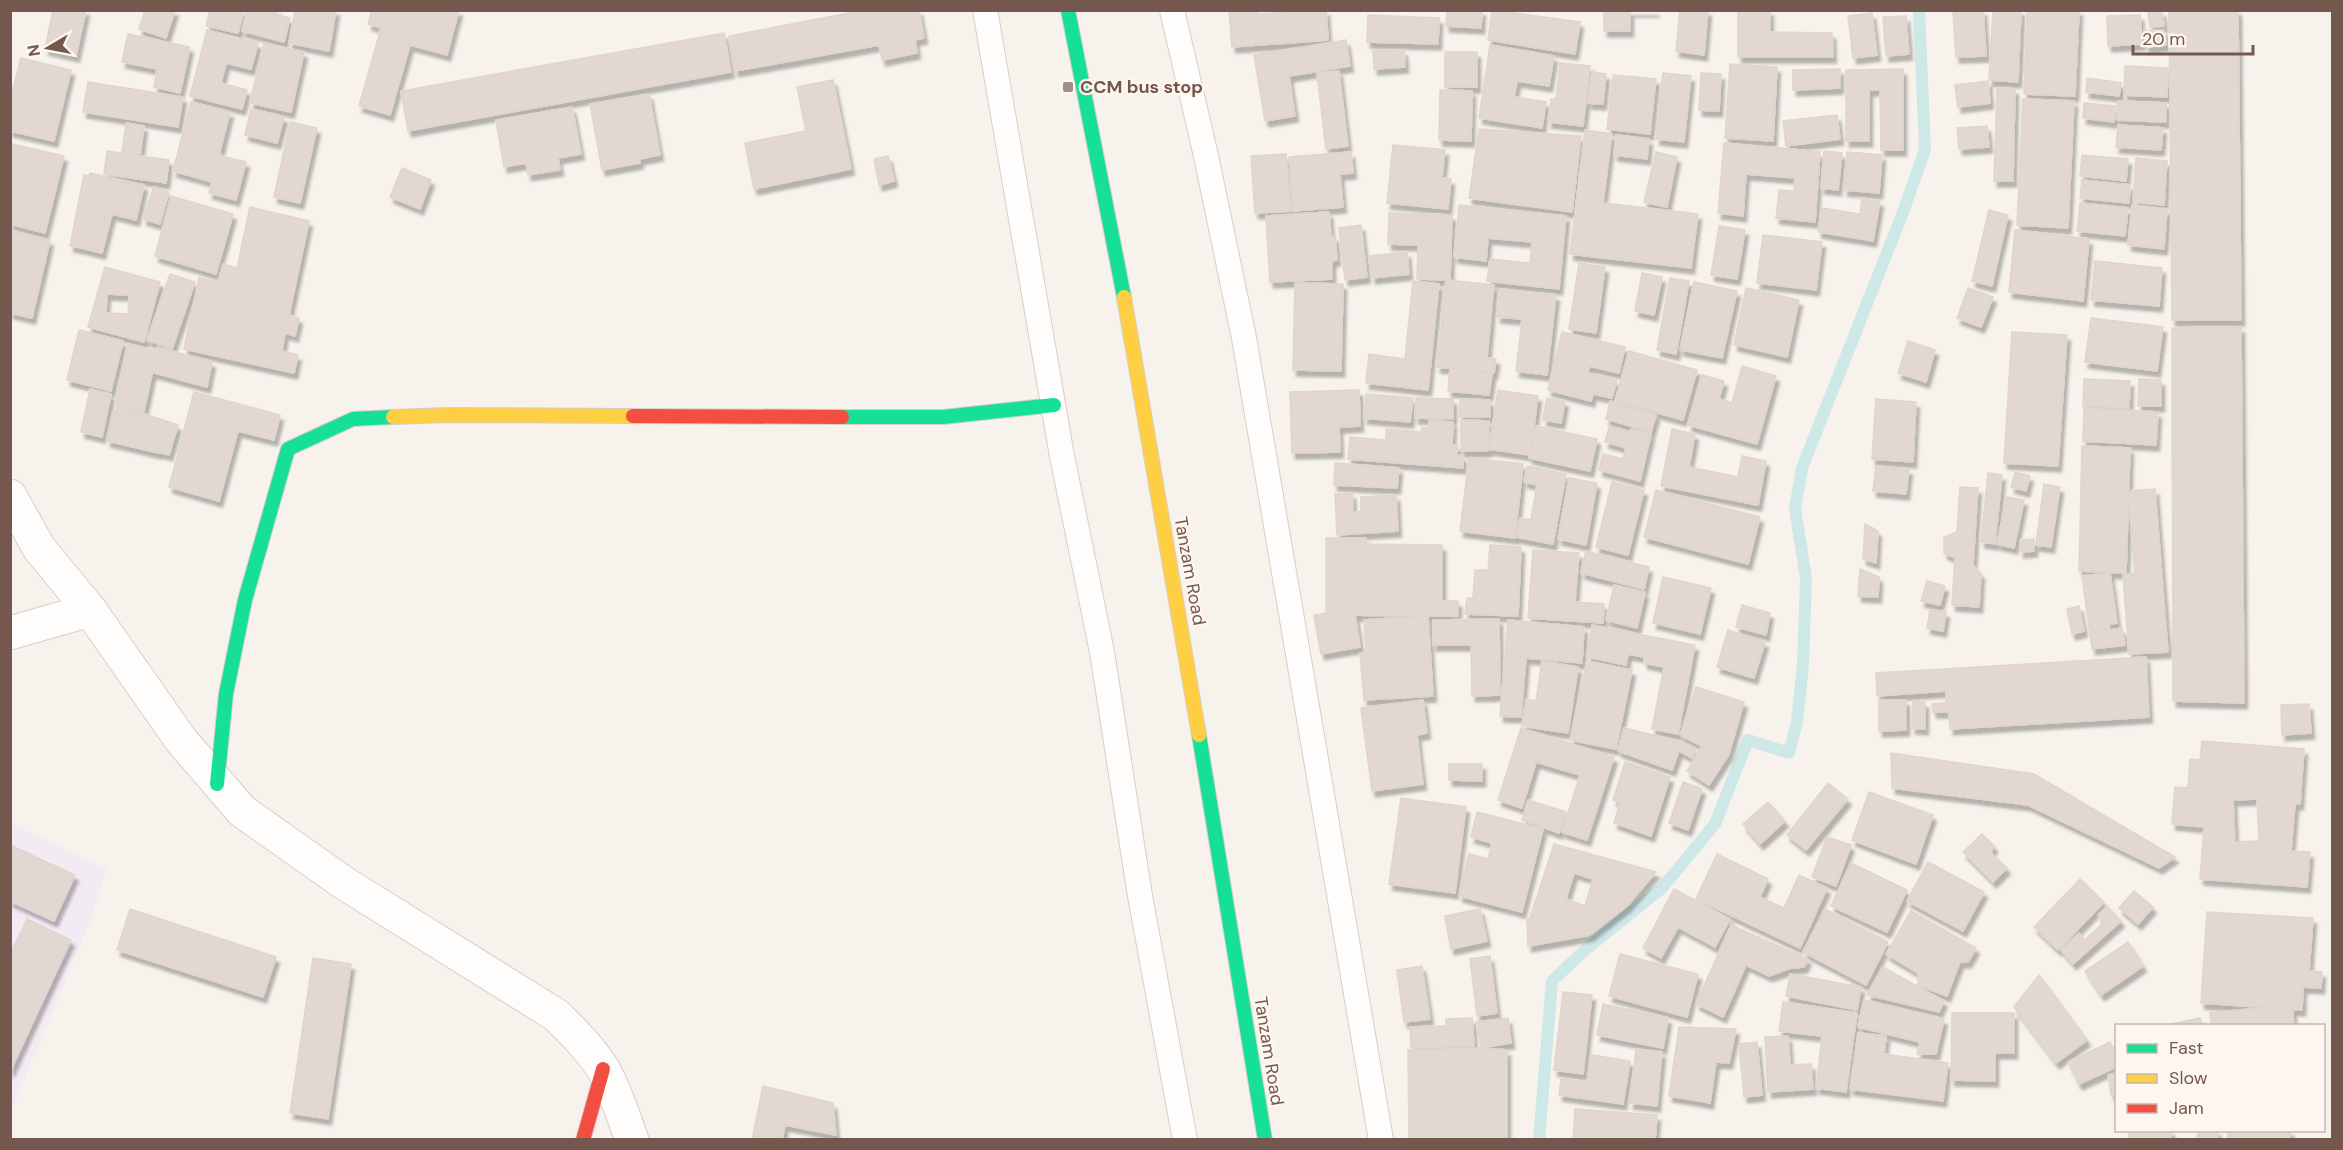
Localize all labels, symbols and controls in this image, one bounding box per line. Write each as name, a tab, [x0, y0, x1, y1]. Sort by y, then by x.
north arrow	[18, 18, 78, 78]
scale bar	[2133, 18, 2253, 56]
text: 20 m	[2142, 27, 2185, 51]
text: N	[22, 43, 45, 58]
place label: CCM bus stop	[1080, 75, 1203, 99]
marker: CCM bus stop	[1061, 80, 1075, 94]
street label: Tanzam Road	[1169, 515, 1211, 627]
street label: Tanzam Road	[1249, 995, 1289, 1107]
legend	[2115, 1024, 2325, 1132]
text: Fast	[2169, 1036, 2204, 1060]
text: Slow	[2169, 1066, 2208, 1090]
text: Jam	[2169, 1096, 2204, 1120]

